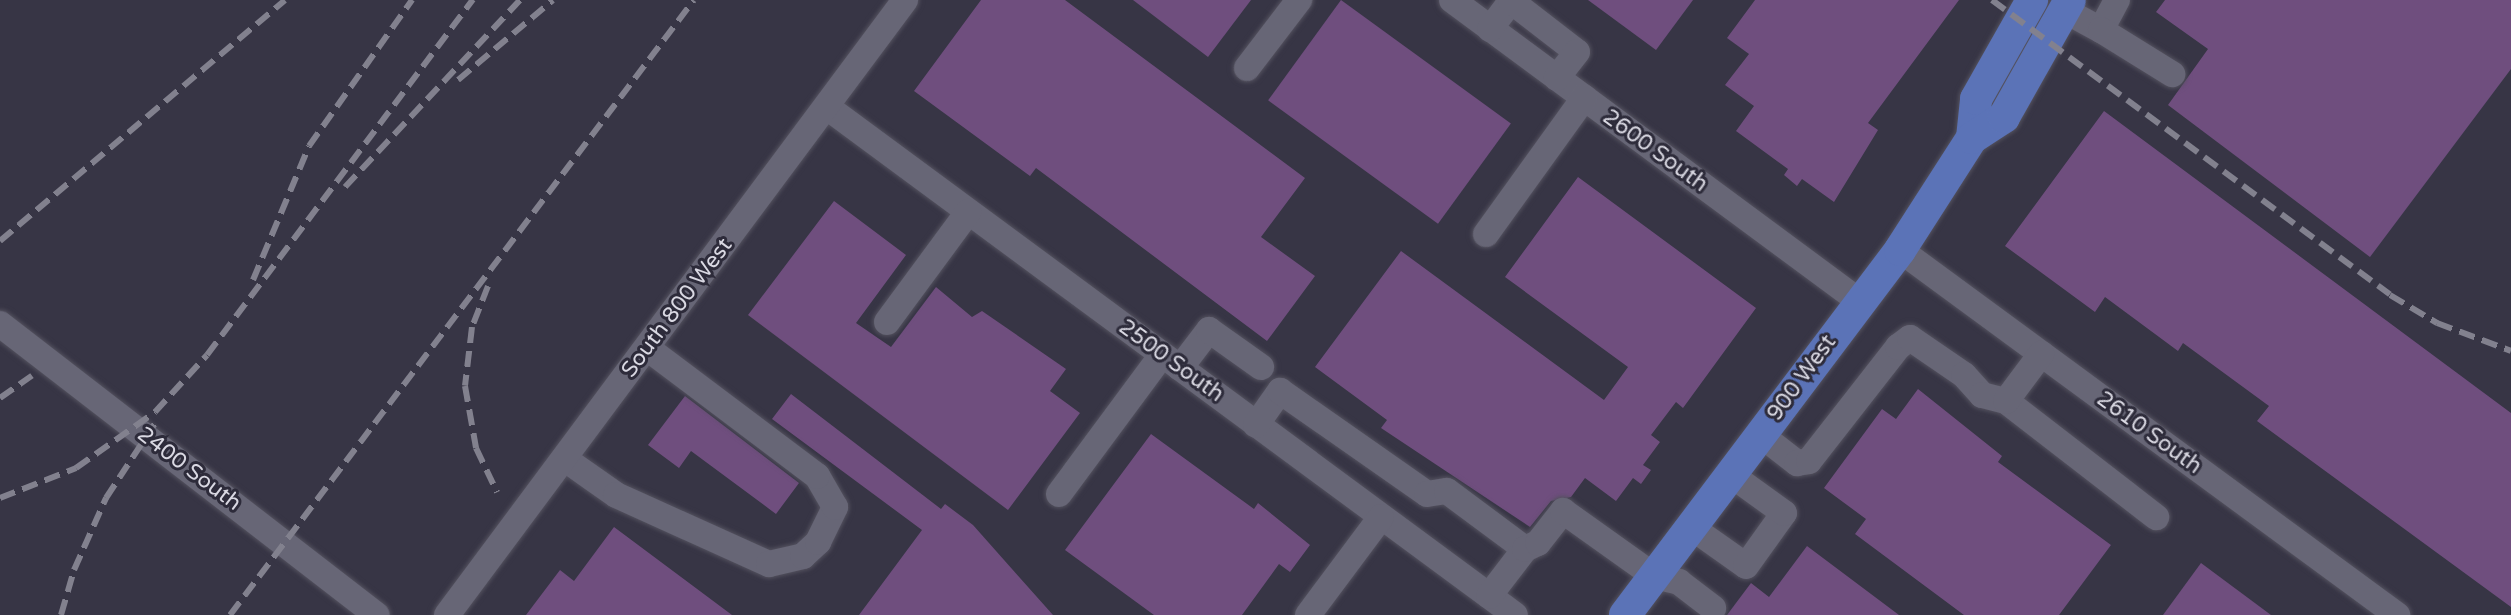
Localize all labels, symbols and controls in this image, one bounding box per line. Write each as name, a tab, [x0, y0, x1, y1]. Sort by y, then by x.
street label: 2600 South	[1597, 104, 1713, 198]
street label: South 800 West	[616, 233, 738, 383]
street label: 2500 South	[1113, 314, 1229, 408]
street label: 900 West	[1762, 330, 1842, 426]
street label: 2610 South	[2091, 386, 2207, 480]
street label: 2400 South	[132, 421, 246, 517]

